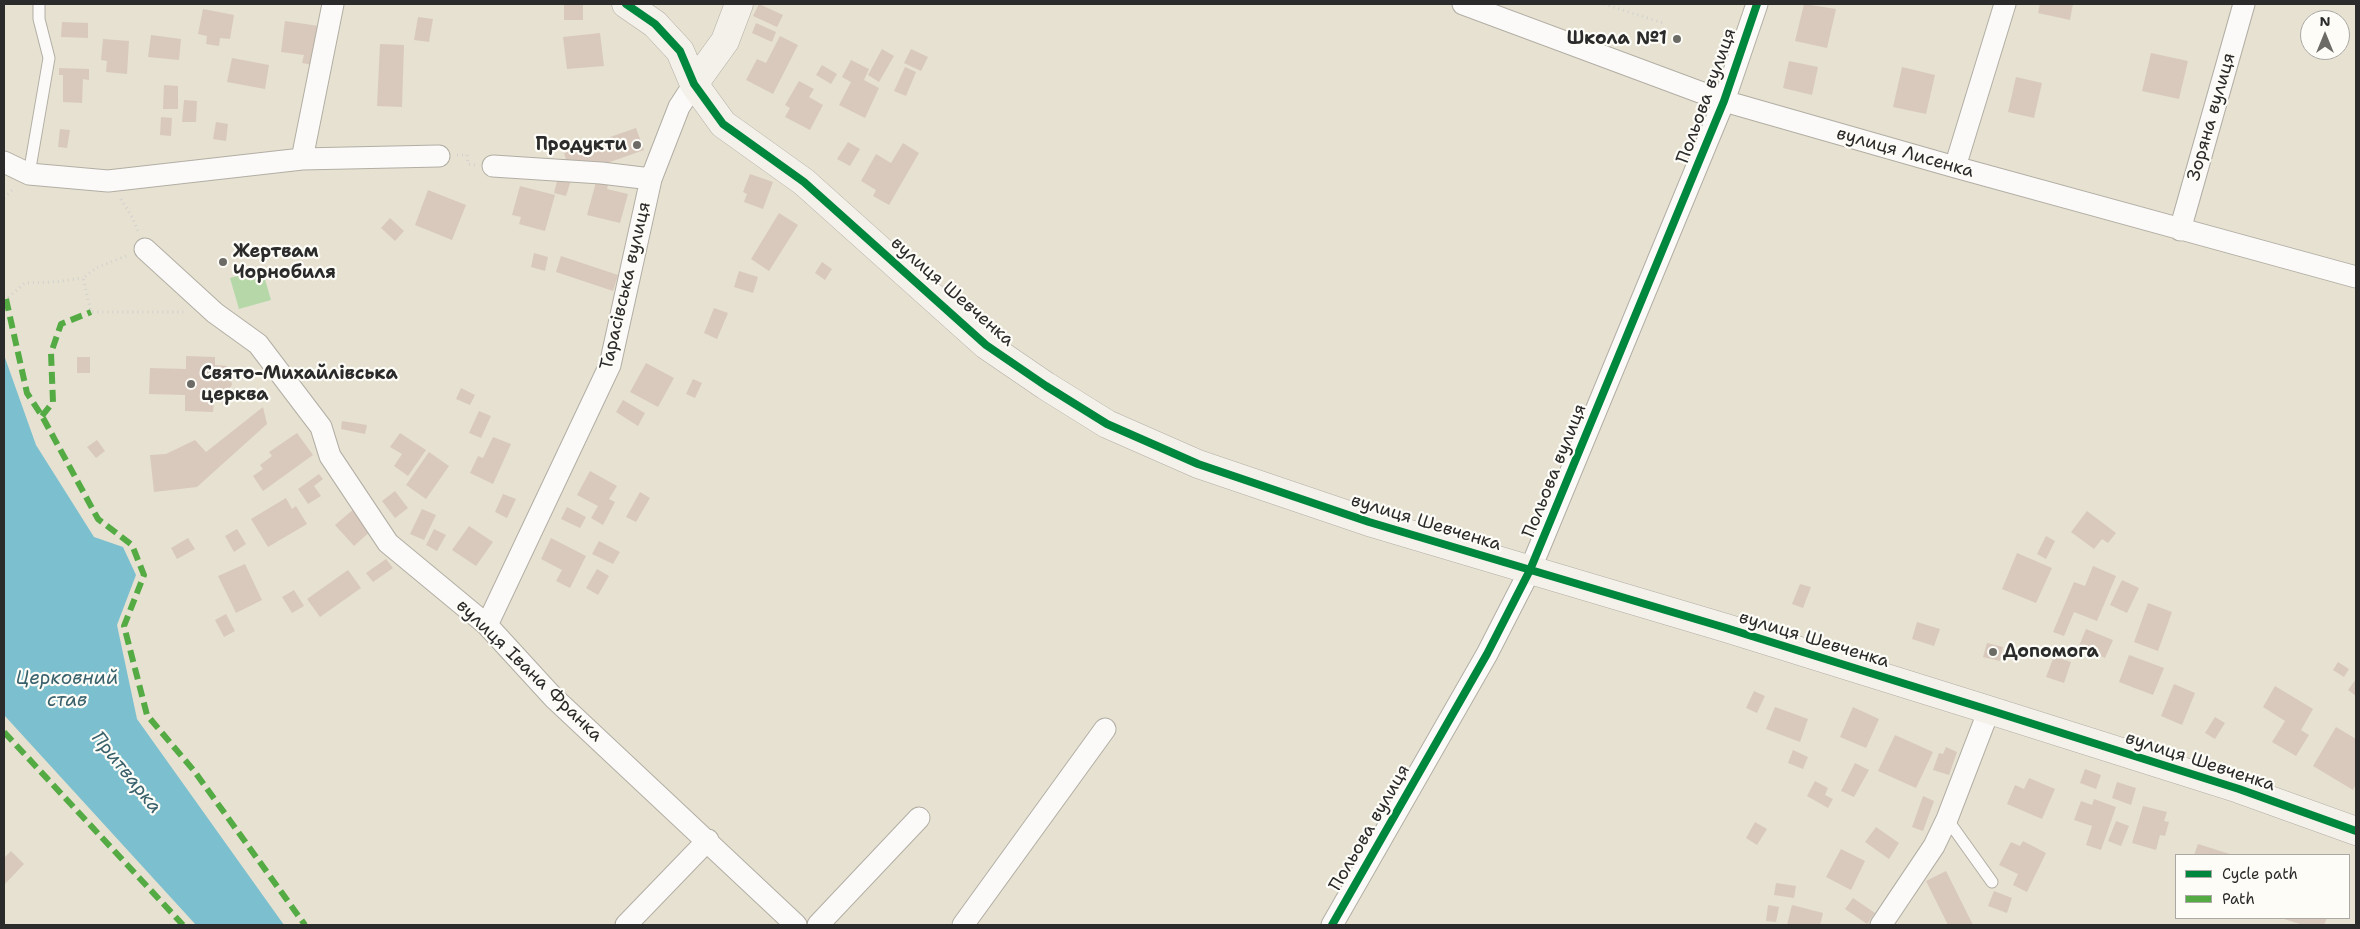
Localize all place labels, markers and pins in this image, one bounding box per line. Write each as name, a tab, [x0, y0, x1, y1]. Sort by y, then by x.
place label: Школа №1	[1567, 28, 1667, 50]
marker: Школа №1	[1671, 33, 1683, 45]
place label: Продукти	[535, 134, 627, 156]
marker: Продукти	[631, 139, 643, 151]
place label: Жертвам Чорнобиля	[233, 241, 336, 284]
marker: Жертвам Чорнобиля	[217, 256, 229, 268]
place label: Свято-Михайлівська церква	[201, 363, 398, 406]
marker: Свято-Михайлівська церква	[185, 378, 197, 390]
place label: Допомога	[2003, 641, 2099, 663]
marker: Допомога	[1987, 646, 1999, 658]

